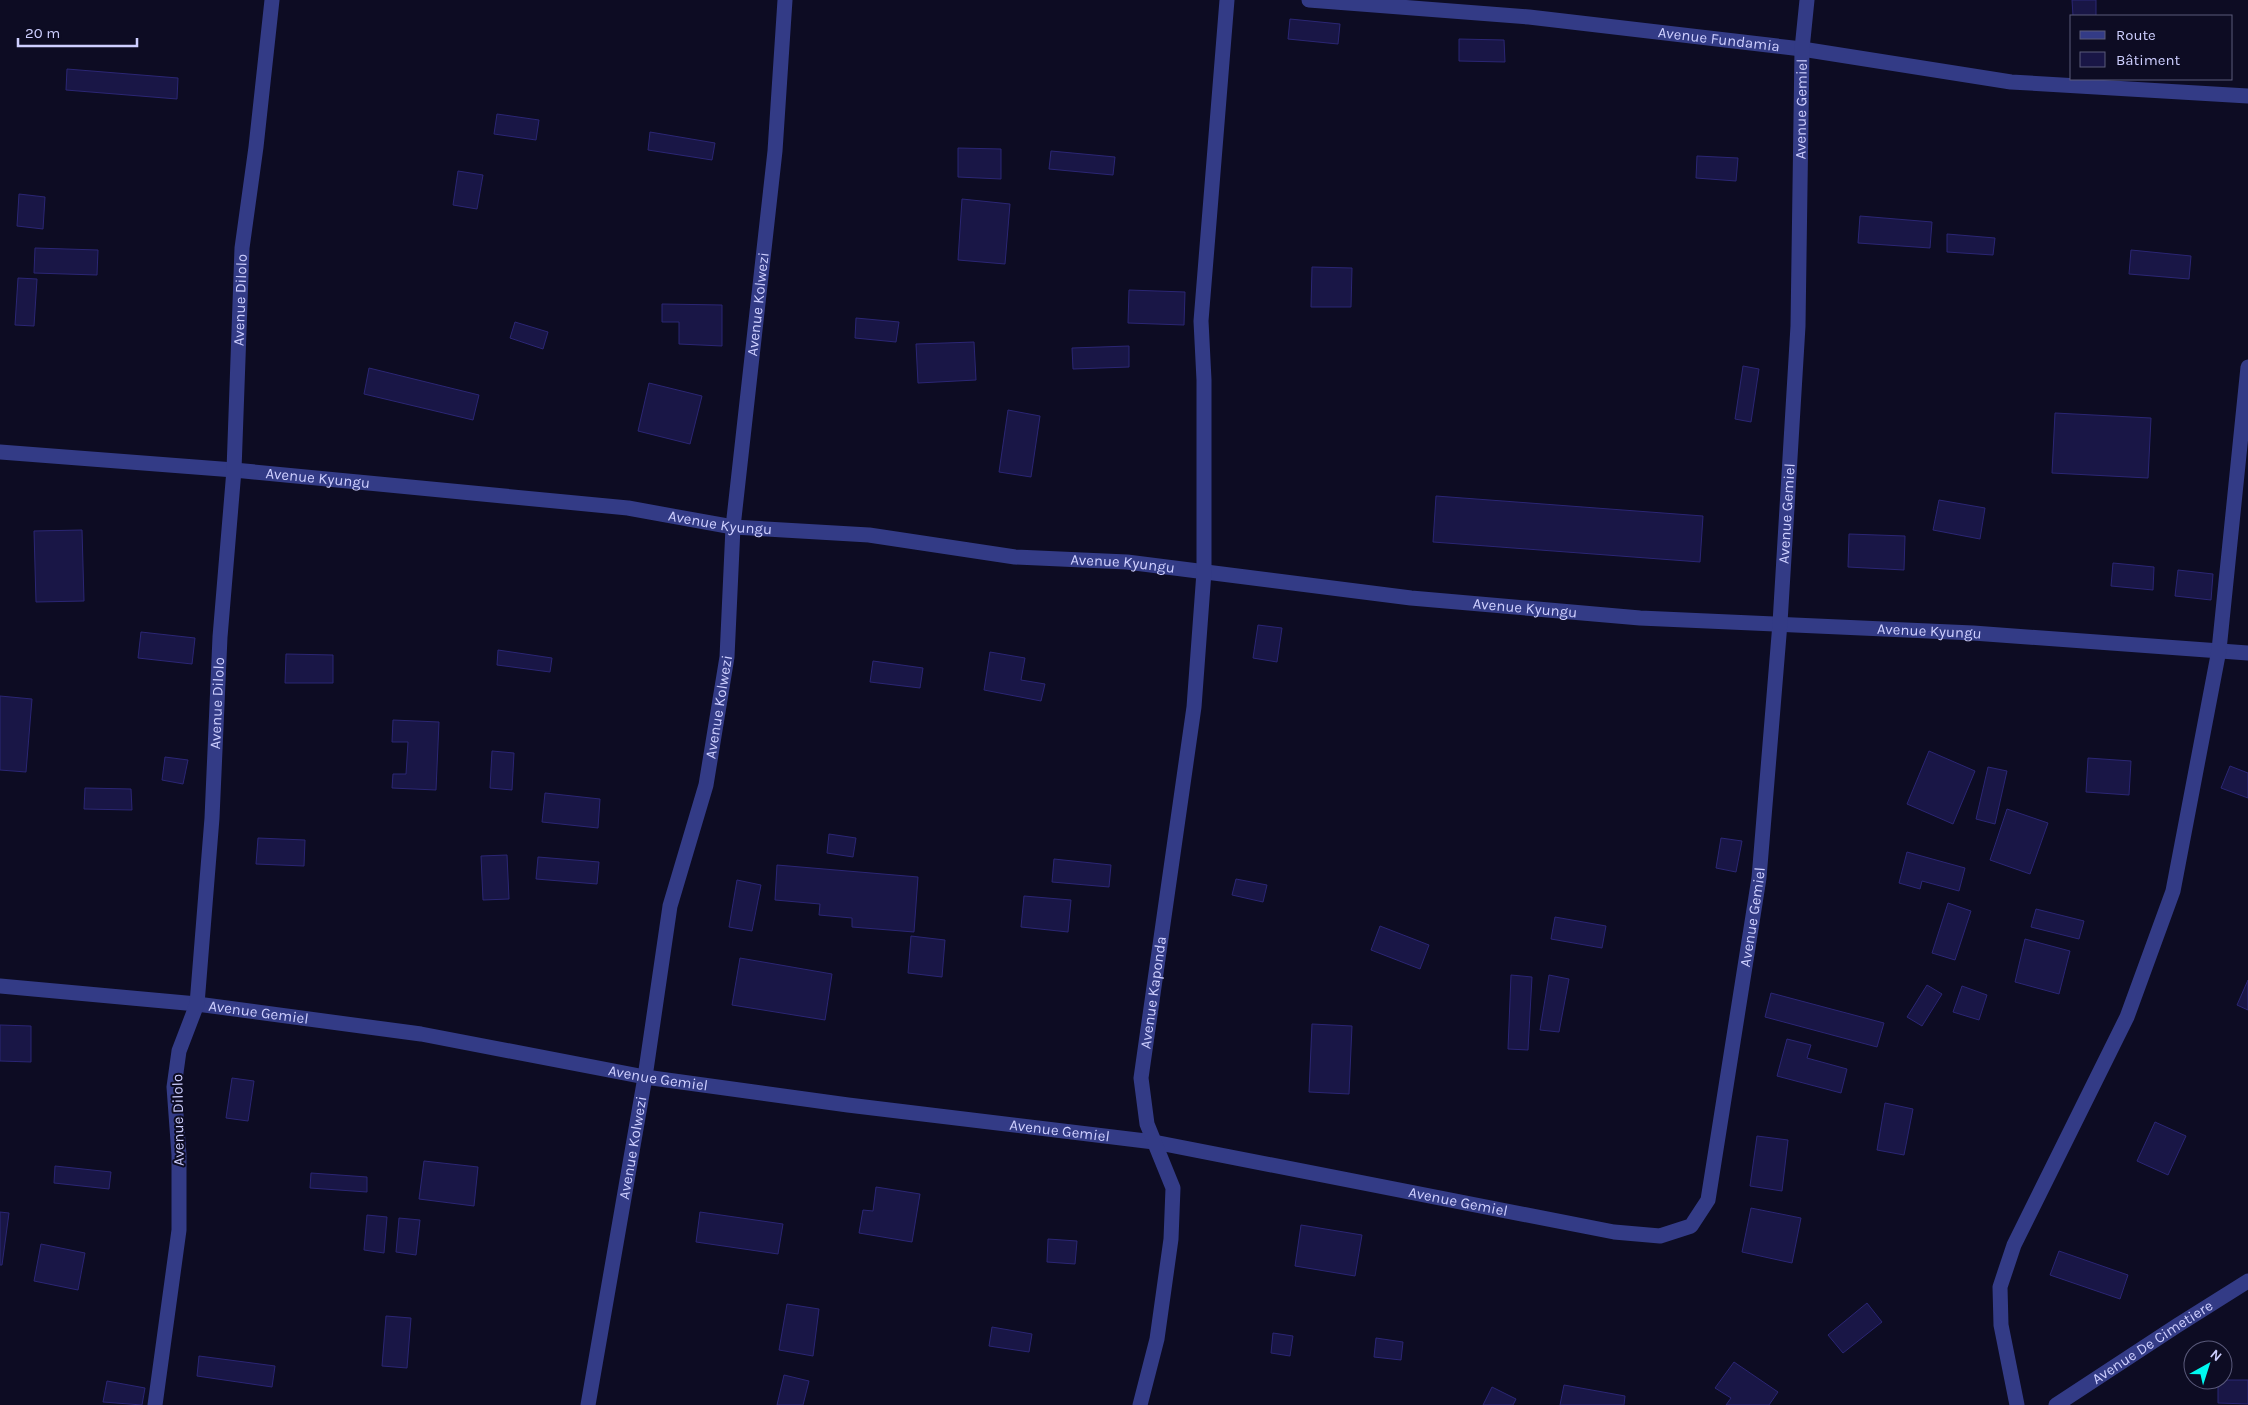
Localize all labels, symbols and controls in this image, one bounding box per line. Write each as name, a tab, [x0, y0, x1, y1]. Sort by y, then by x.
scale bar	[18, 15, 136, 47]
legend	[2070, 15, 2233, 80]
street label: Avenue Fundamia	[1657, 23, 1781, 55]
text: 20 m	[25, 24, 60, 42]
text: Route	[2116, 26, 2156, 44]
text: Bâtiment	[2116, 51, 2180, 69]
street label: Avenue Gemiel	[1791, 59, 1811, 160]
street label: Avenue Kolwezi	[743, 251, 773, 357]
street label: Avenue Dilolo	[229, 254, 251, 346]
street label: Avenue Gemiel	[1775, 463, 1799, 565]
street label: Avenue Kyungu	[265, 464, 371, 492]
street label: Avenue Kyungu	[667, 506, 773, 538]
street label: Avenue Kyungu	[1070, 550, 1176, 577]
street label: Avenue Kyungu	[1472, 594, 1578, 621]
street label: Avenue Kyungu	[1877, 620, 1982, 643]
street label: Avenue Kolwezi	[701, 654, 736, 760]
street label: Avenue Dilolo	[206, 657, 228, 750]
street label: Avenue Gemiel	[1736, 867, 1769, 968]
street label: Avenue Kaponda	[1136, 935, 1170, 1050]
street label: Avenue Gemiel	[207, 997, 310, 1028]
street label: Avenue Gemiel	[607, 1061, 709, 1095]
street label: Avenue Dilolo	[168, 1074, 188, 1166]
street label: Avenue Kolwezi	[615, 1095, 651, 1201]
street label: Avenue Gemiel	[1009, 1116, 1111, 1146]
street label: Avenue Gemiel	[1407, 1183, 1509, 1220]
street label: Avenue De Cimetiere	[2088, 1296, 2216, 1388]
north arrow	[2183, 1340, 2233, 1390]
text: N	[2207, 1346, 2225, 1365]

